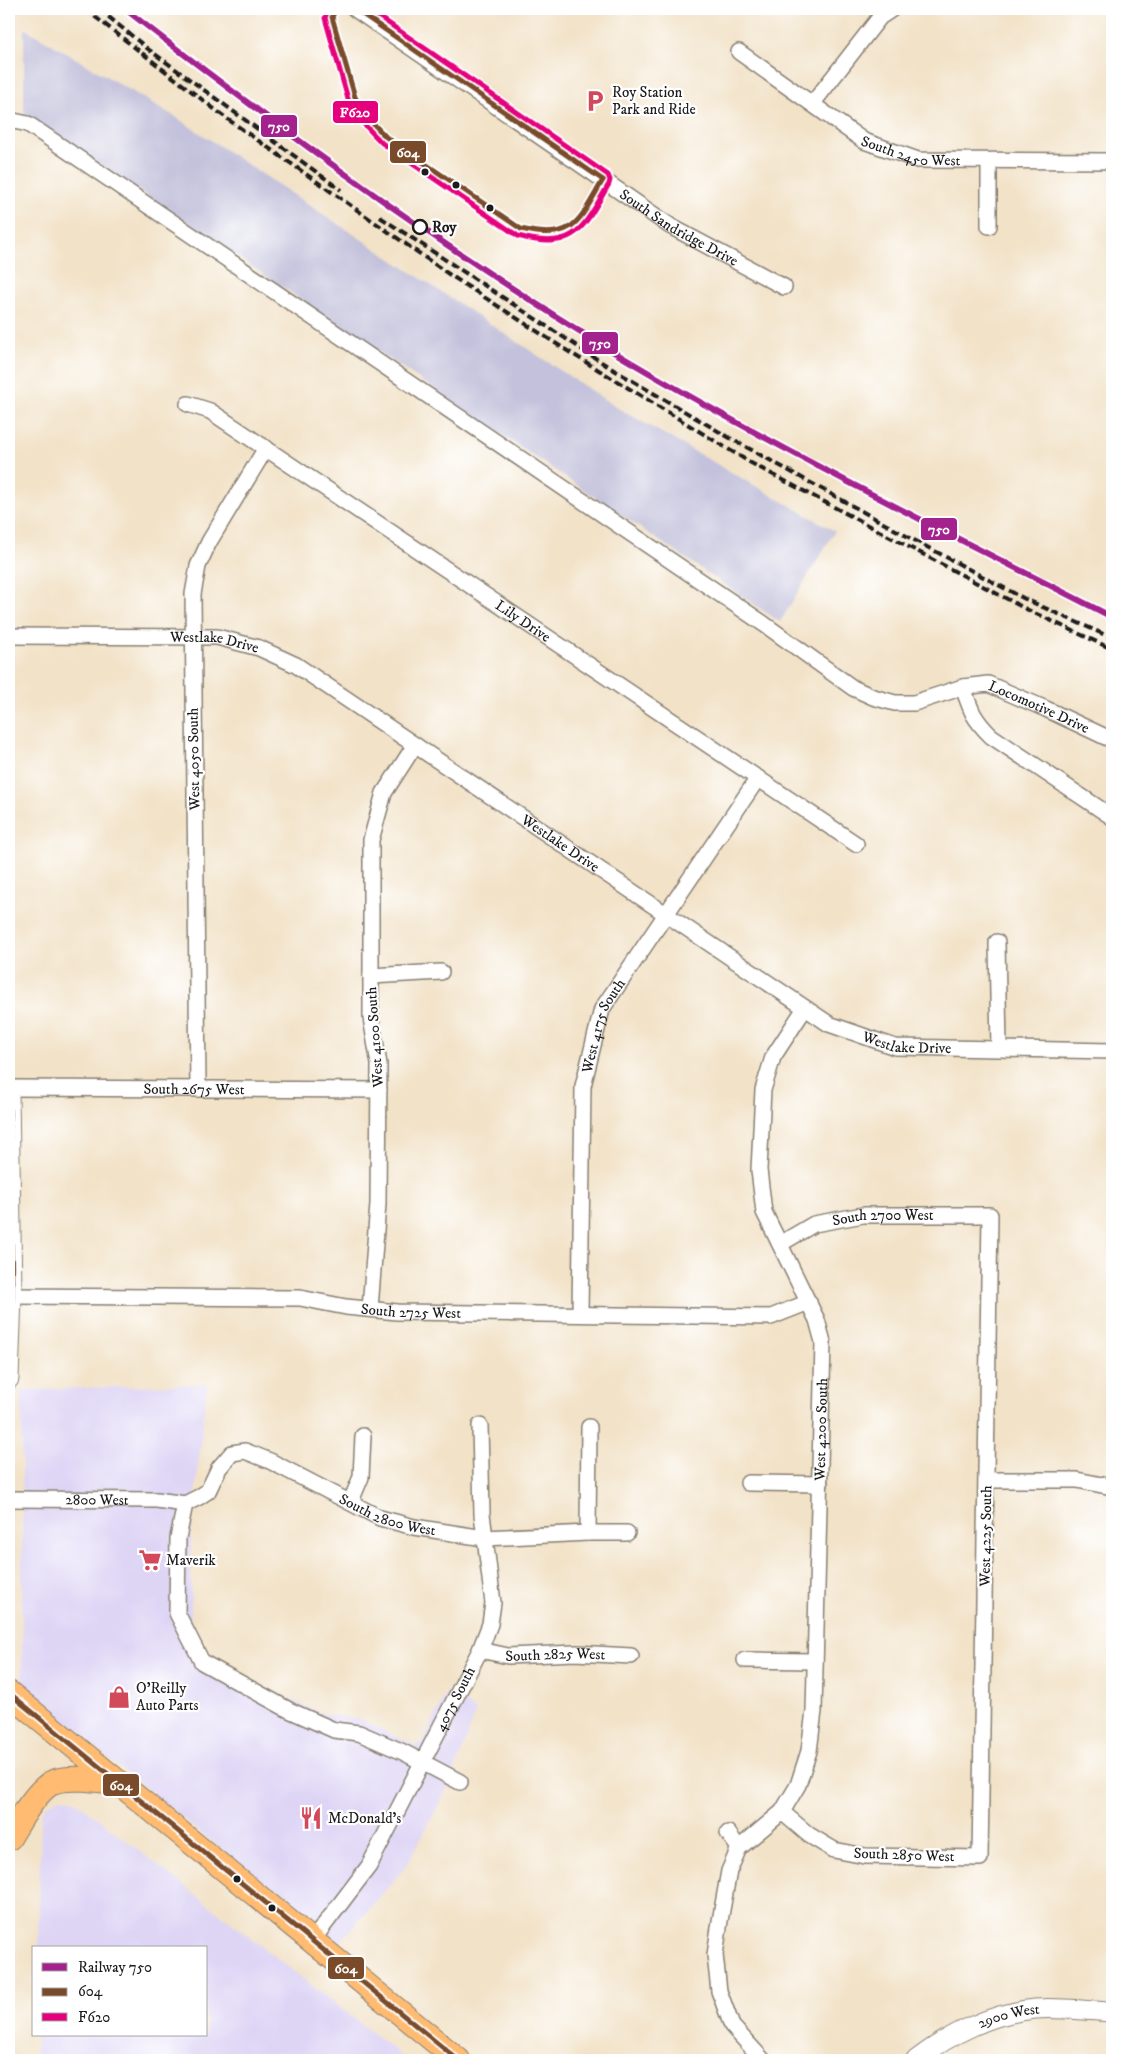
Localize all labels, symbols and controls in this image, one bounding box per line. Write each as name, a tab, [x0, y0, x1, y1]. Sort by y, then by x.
place label: Roy Station Park and Ride	[612, 83, 696, 119]
parking icon: Roy Station Park and Ride	[582, 88, 608, 114]
line badge: F620	[332, 100, 379, 124]
text: F620	[340, 104, 371, 122]
line badge: 750	[260, 114, 298, 138]
text: 750	[268, 118, 290, 136]
street label: South 2450 West	[859, 131, 961, 170]
line badge: 604	[389, 140, 427, 164]
text: 604	[397, 144, 420, 162]
unlabelled marker	[420, 167, 430, 177]
unlabelled marker	[451, 180, 461, 190]
street label: South Sandridge Drive	[616, 185, 742, 270]
unlabelled marker	[485, 203, 495, 213]
place label: Roy	[432, 218, 457, 237]
marker: Roy	[412, 219, 428, 235]
line badge: 750	[581, 331, 619, 355]
text: 750	[589, 335, 611, 353]
line badge: 750	[920, 517, 958, 541]
text: 750	[928, 521, 950, 539]
street label: Lily Drive	[492, 595, 554, 646]
street label: Westlake Drive	[169, 627, 261, 657]
street label: Locomotive Drive	[986, 676, 1093, 738]
street label: West 4050 South	[184, 707, 204, 812]
street label: Westlake Drive	[517, 810, 603, 876]
street label: West 4175 South	[577, 975, 629, 1076]
street label: West 4100 South	[362, 986, 388, 1089]
street label: Westlake Drive	[859, 1027, 952, 1058]
street label: South 2675 West	[143, 1079, 245, 1099]
street label: South 2700 West	[831, 1206, 934, 1230]
street label: South 2725 West	[360, 1299, 461, 1322]
street label: West 4200 South	[810, 1378, 832, 1482]
street label: West 4225 South	[976, 1485, 996, 1588]
street label: South 2800 West	[336, 1489, 437, 1540]
street label: 2800 West	[65, 1490, 129, 1509]
supermarket icon: Maverik	[137, 1547, 163, 1573]
place label: Maverik	[166, 1551, 216, 1570]
street label: South 2825 West	[505, 1643, 606, 1666]
street label: 4075 South	[430, 1663, 479, 1735]
place label: O'Reilly Auto Parts	[136, 1679, 199, 1715]
shop icon: O'Reilly Auto Parts	[106, 1684, 132, 1710]
line badge: 604	[102, 1773, 140, 1797]
text: 604	[110, 1777, 133, 1795]
restaurant icon: McDonald's	[298, 1805, 324, 1831]
place label: McDonald's	[328, 1809, 401, 1828]
street label: South 2850 West	[853, 1844, 955, 1866]
unlabelled marker	[232, 1874, 242, 1884]
unlabelled marker	[267, 1903, 277, 1913]
legend	[32, 1946, 208, 2036]
line badge: 604	[327, 1956, 365, 1980]
text: Railway 750	[78, 1958, 152, 1977]
text: 604	[335, 1960, 358, 1978]
text: 604	[78, 1982, 103, 2001]
street label: 2900 West	[975, 1999, 1040, 2032]
text: F620	[78, 2008, 110, 2027]

